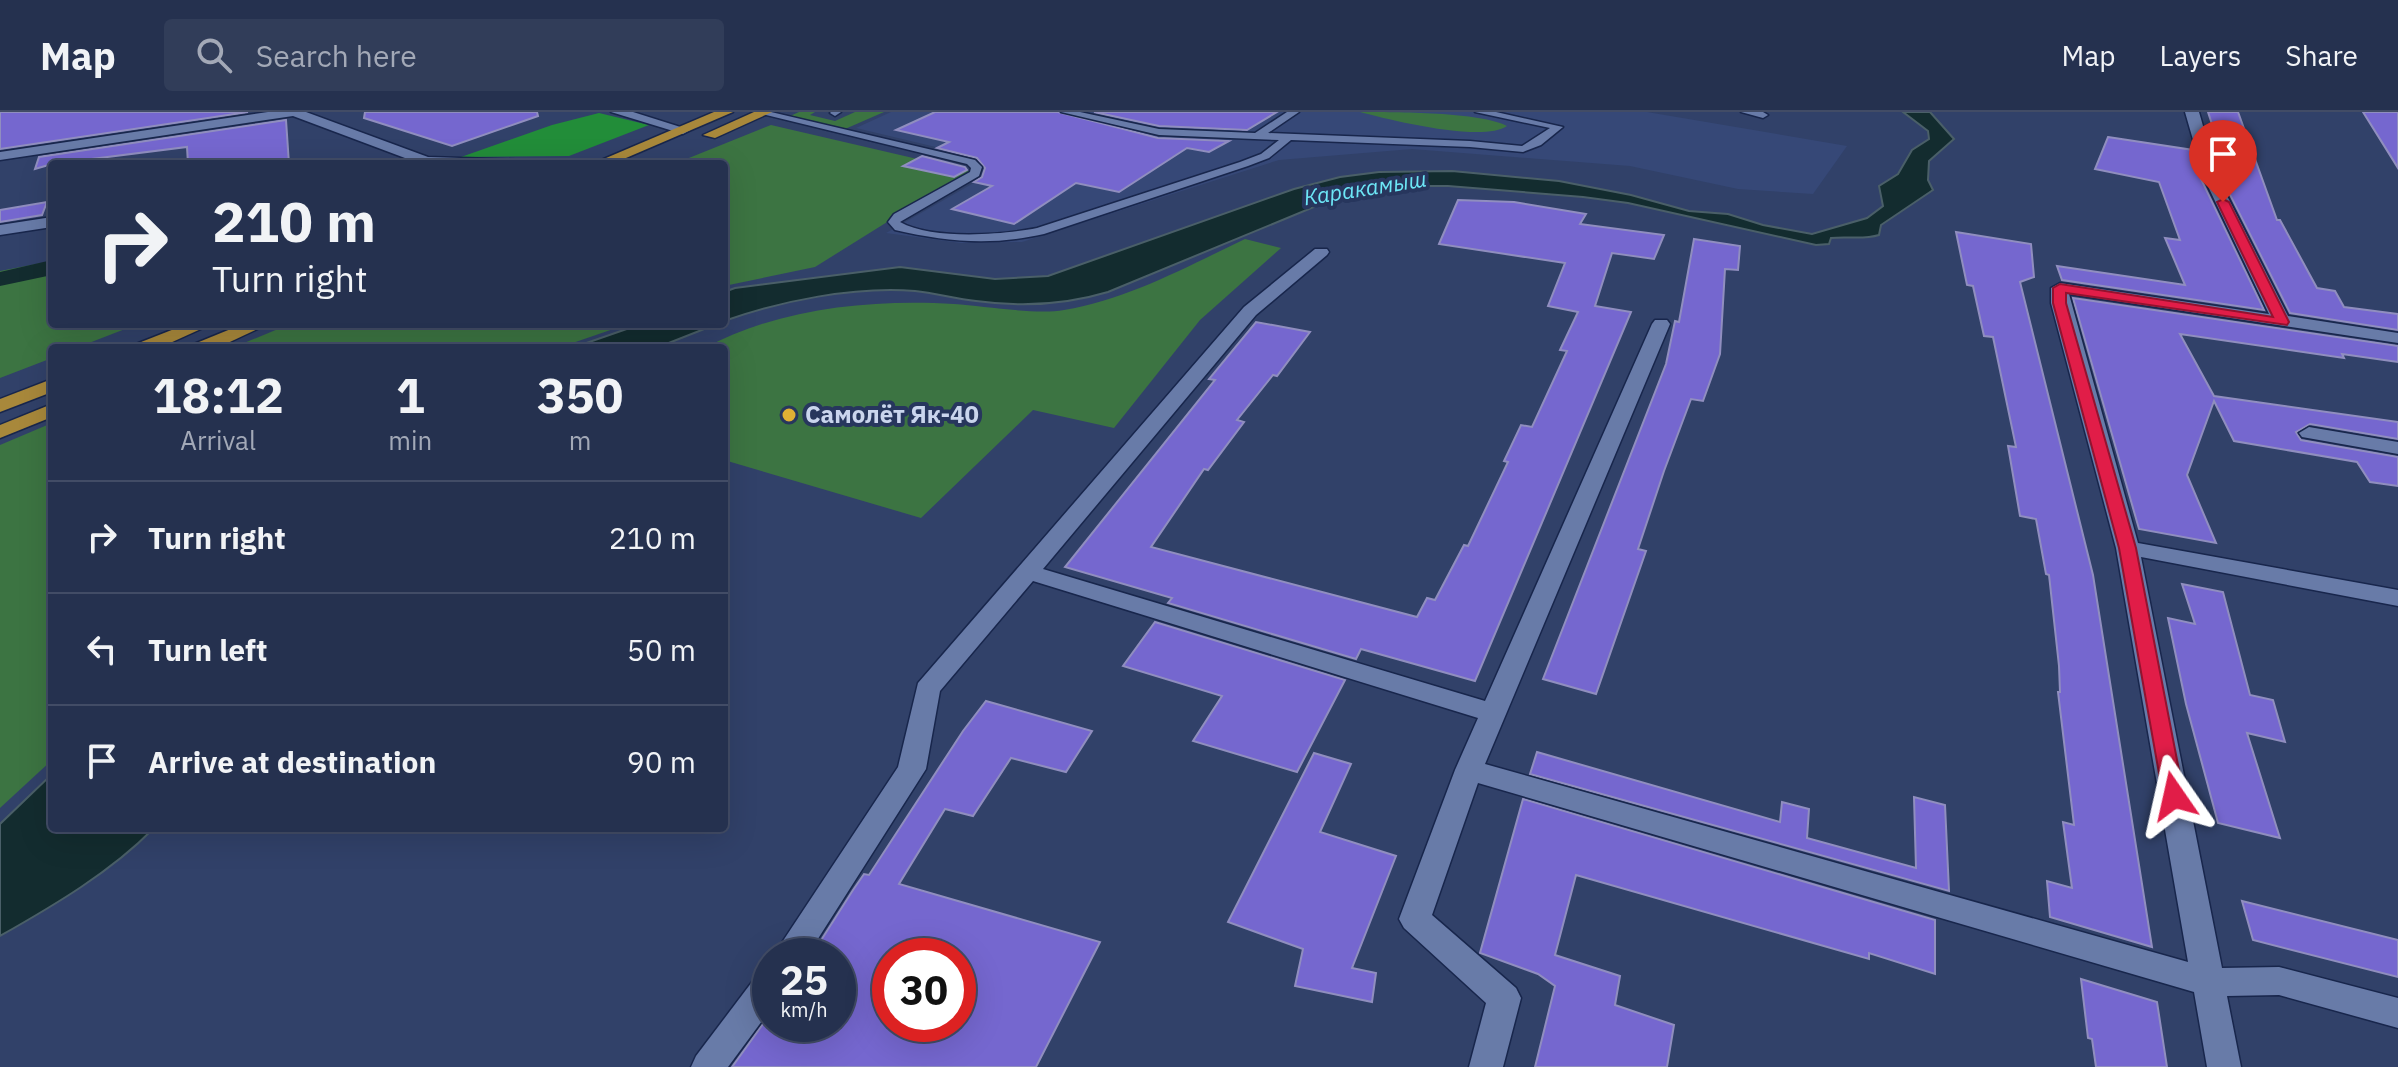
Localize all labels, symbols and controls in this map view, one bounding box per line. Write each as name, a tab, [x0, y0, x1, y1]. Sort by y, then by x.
search box	[164, 19, 724, 91]
text: Map	[40, 31, 116, 80]
icon: search	[192, 33, 236, 77]
text: Search here	[256, 36, 417, 75]
text: Map	[2061, 37, 2115, 74]
text: Layers	[2159, 37, 2241, 74]
text: Share	[2285, 37, 2358, 74]
pin	[2189, 120, 2257, 202]
icon: arrive	[2201, 132, 2245, 176]
water label: Каракамыш	[1301, 163, 1428, 212]
text: 210 m	[212, 185, 376, 257]
icon: right	[80, 192, 184, 296]
text: Turn right	[212, 255, 368, 302]
text: 18:12	[153, 364, 284, 426]
text: 1	[396, 364, 425, 426]
text: 350	[537, 364, 623, 426]
place label: Самолёт Як-40	[805, 398, 979, 430]
marker: Самолёт Як-40	[780, 406, 798, 424]
text: Arrival	[180, 423, 256, 457]
text: min	[388, 423, 432, 457]
text: m	[569, 423, 591, 457]
icon: right	[80, 515, 124, 559]
text: Turn right	[148, 518, 286, 557]
text: 210 m	[609, 518, 696, 557]
icon: left	[80, 627, 124, 671]
text: Turn left	[148, 630, 267, 669]
text: 50 m	[627, 630, 696, 669]
icon: arrive	[80, 739, 124, 783]
text: Arrive at destination	[148, 742, 436, 781]
text: 90 m	[627, 742, 696, 781]
position arrow	[2132, 754, 2216, 838]
speed limit sign: 30	[872, 938, 976, 1042]
text: 25	[780, 954, 828, 1006]
text: km/h	[780, 996, 828, 1023]

